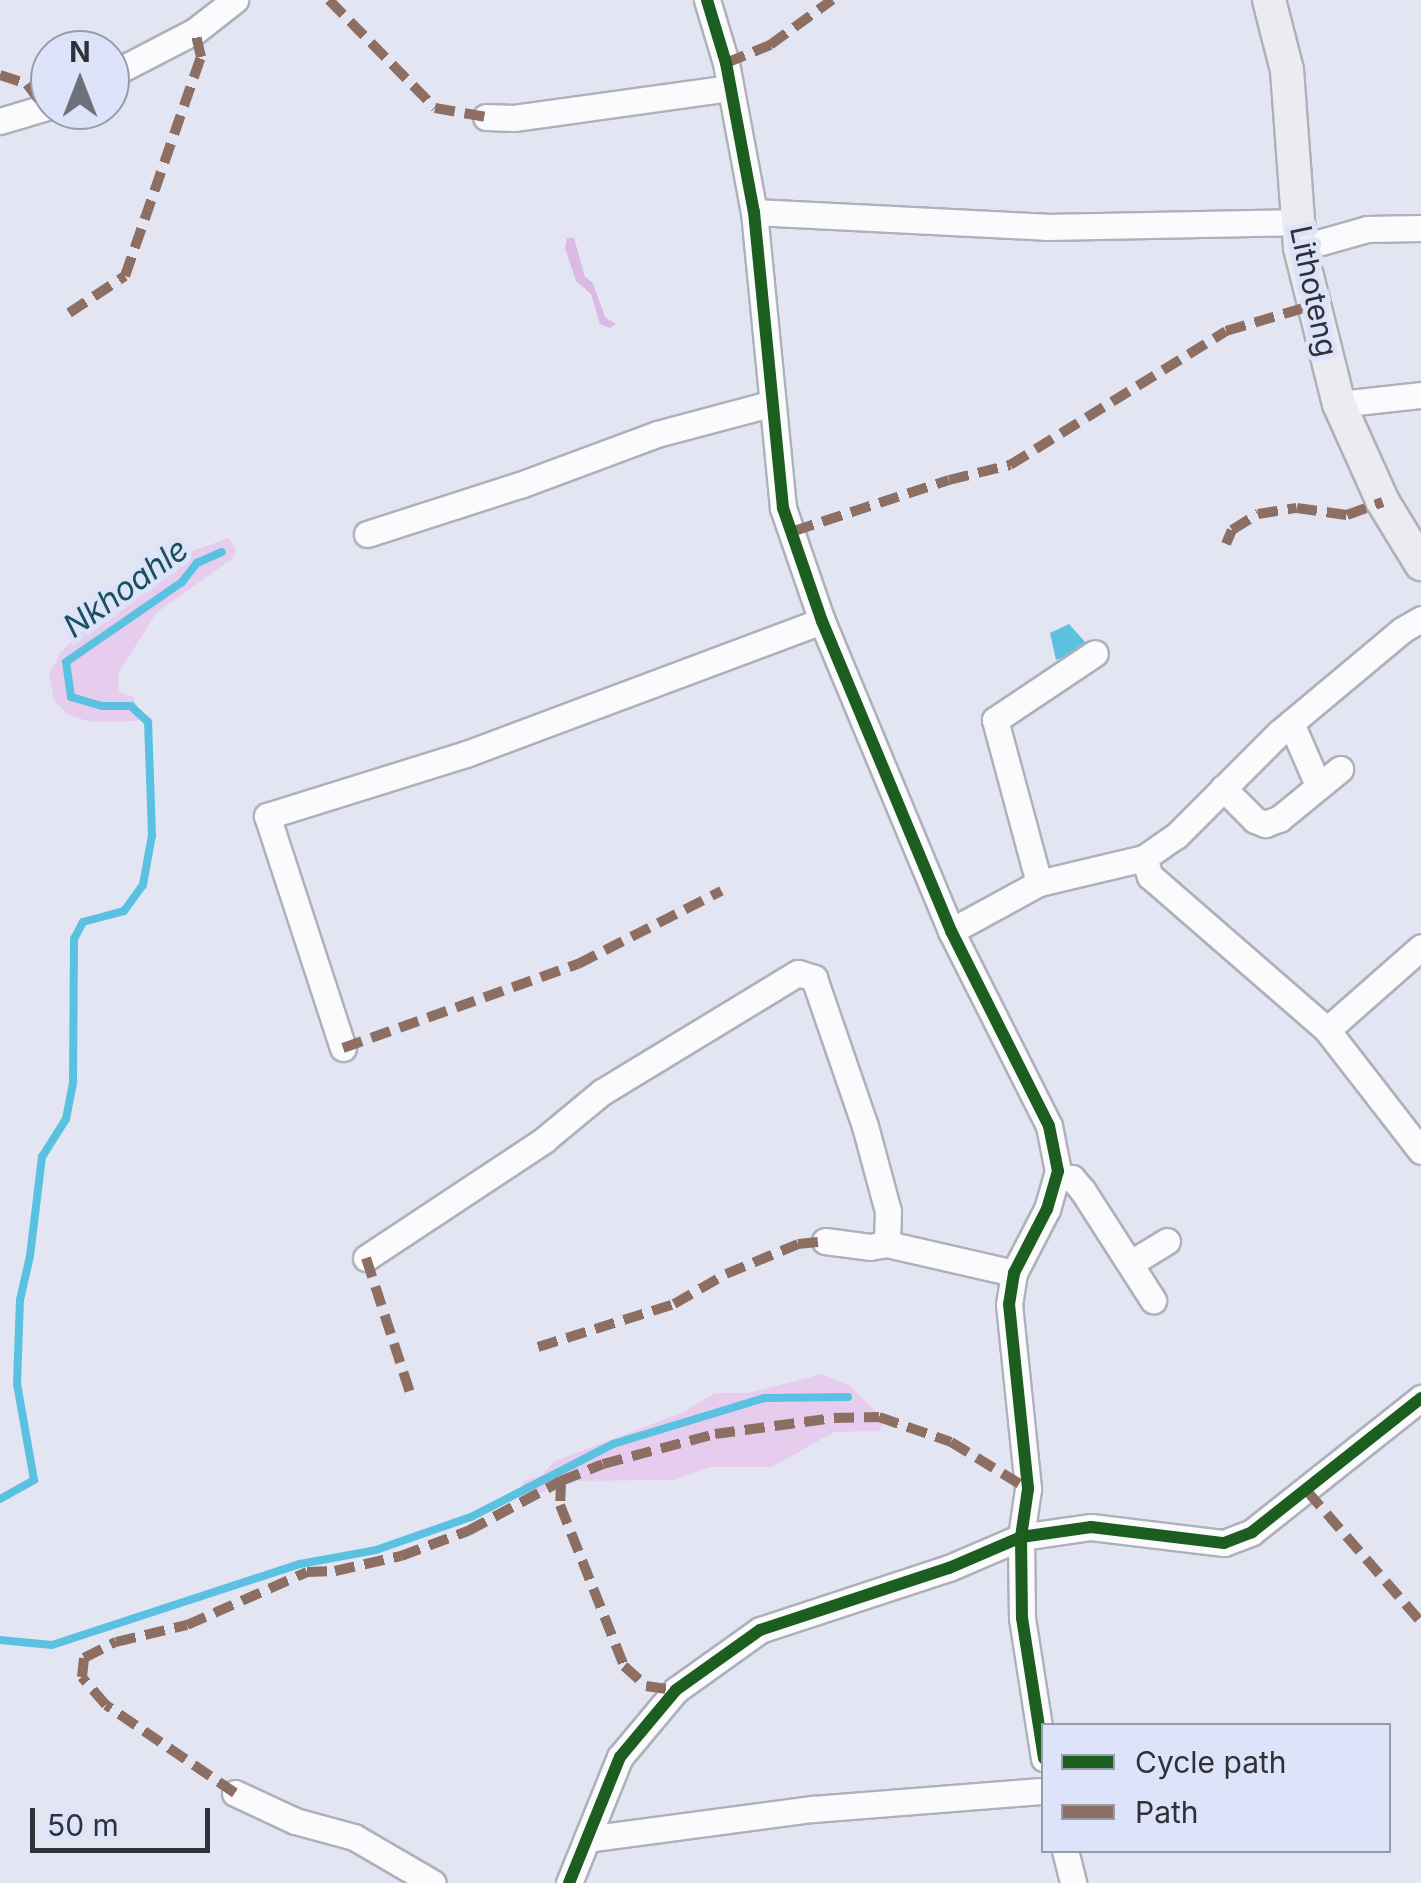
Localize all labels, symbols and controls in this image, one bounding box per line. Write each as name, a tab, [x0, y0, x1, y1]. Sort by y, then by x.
north arrow	[30, 30, 130, 130]
text: N	[69, 35, 91, 69]
street label: Lithoteng	[1283, 222, 1345, 360]
water label: Nkhoahle	[56, 530, 196, 646]
legend	[1041, 1723, 1391, 1853]
text: Cycle path	[1135, 1744, 1287, 1780]
scale bar	[35, 1788, 215, 1850]
text: Path	[1135, 1794, 1199, 1830]
text: 50 m	[47, 1807, 119, 1843]

